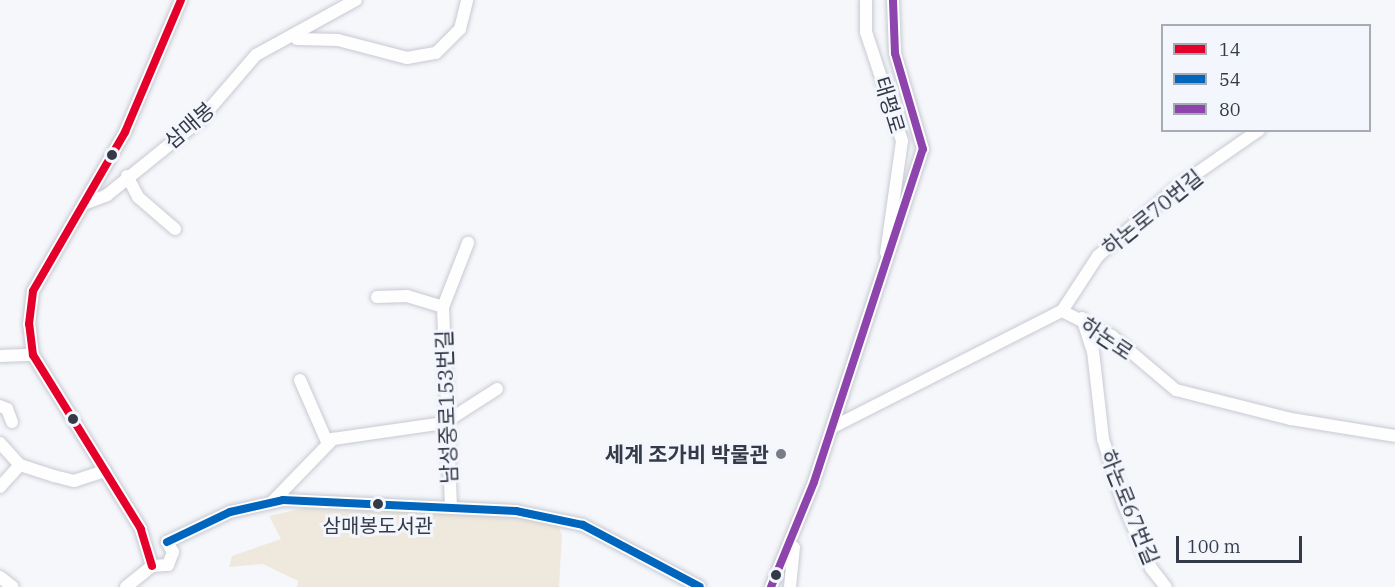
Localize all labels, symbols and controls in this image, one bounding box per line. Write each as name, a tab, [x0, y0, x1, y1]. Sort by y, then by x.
legend	[1161, 24, 1371, 132]
text: 14	[1219, 38, 1241, 61]
text: 54	[1219, 68, 1241, 91]
street label: 태평로	[869, 74, 911, 136]
street label: 삼매봉	[159, 96, 219, 154]
text: 80	[1219, 98, 1241, 121]
unlabelled marker	[106, 149, 118, 161]
street label: 하논로70번길	[1097, 164, 1207, 260]
street label: 하논로	[1076, 311, 1138, 365]
street label: 남성중로153번길	[431, 330, 461, 484]
unlabelled marker	[67, 413, 79, 425]
place label: 세계 조가비 박물관	[605, 441, 769, 467]
street label: 하논로67번길	[1096, 446, 1164, 568]
marker: 세계 조가비 박물관	[774, 447, 788, 461]
marker: 삼매봉도서관	[372, 498, 384, 510]
place label: 삼매봉도서관	[323, 513, 433, 537]
scale bar	[1179, 524, 1305, 562]
text: 100 m	[1187, 535, 1241, 558]
unlabelled marker	[770, 569, 782, 581]

